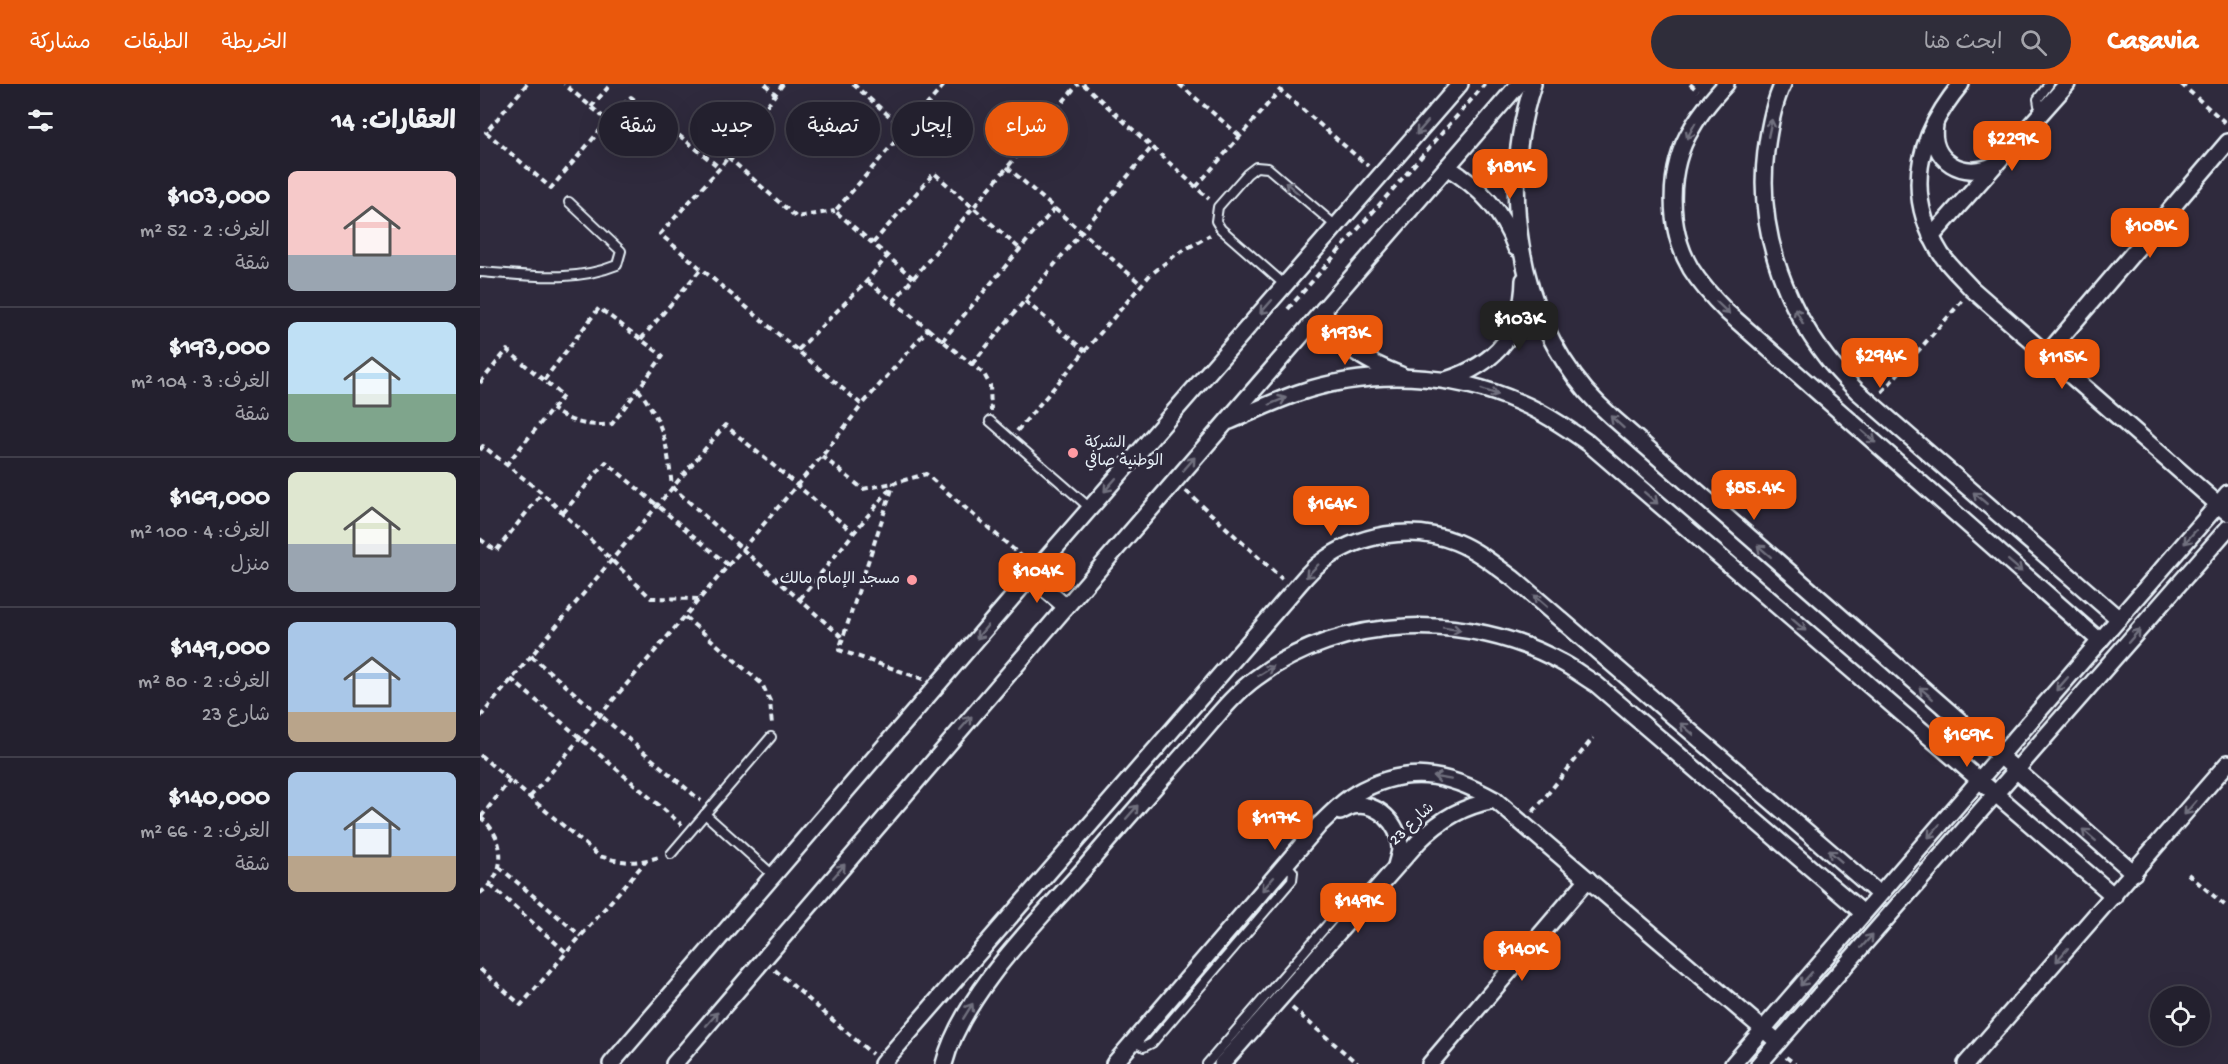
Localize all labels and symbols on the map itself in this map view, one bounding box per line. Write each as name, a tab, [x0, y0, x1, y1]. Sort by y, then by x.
one-way arrow	[1765, 118, 1776, 138]
one-way arrow	[1415, 120, 1429, 135]
pin: $229K	[1970, 121, 2054, 172]
one-way arrow	[1685, 122, 1697, 139]
pin: $181K	[1468, 149, 1552, 200]
one-way arrow	[1285, 181, 1300, 195]
pin: $108K	[2108, 208, 2192, 259]
one-way arrow	[1259, 299, 1273, 314]
pin: $103K	[1477, 301, 1561, 352]
one-way arrow	[1716, 301, 1731, 315]
one-way arrow	[1793, 308, 1805, 325]
pin: $193K	[1303, 315, 1387, 366]
pin: $294K	[1838, 338, 1922, 389]
pin: $115K	[2020, 339, 2104, 390]
one-way arrow	[1480, 387, 1499, 398]
one-way arrow	[1269, 395, 1287, 406]
one-way arrow	[1610, 415, 1625, 429]
one-way arrow	[1861, 430, 1876, 444]
place label: الشركة الوطنية صافي	[1085, 434, 1163, 472]
marker: الشركة الوطنية صافي	[1066, 446, 1080, 460]
one-way arrow	[1182, 457, 1196, 472]
pin: $85.4K	[1705, 470, 1803, 521]
one-way arrow	[1103, 477, 1117, 492]
pin: $164K	[1289, 486, 1373, 537]
one-way arrow	[1643, 491, 1659, 504]
one-way arrow	[1972, 491, 1987, 505]
one-way arrow	[2183, 529, 2197, 544]
one-way arrow	[1757, 544, 1772, 558]
pin: $104K	[995, 553, 1079, 604]
one-way arrow	[2008, 559, 2023, 573]
one-way arrow	[1305, 563, 1319, 578]
place label: مسجد الإمام مالك	[780, 571, 900, 590]
marker: مسجد الإمام مالك	[905, 573, 919, 587]
one-way arrow	[1532, 595, 1548, 608]
one-way arrow	[1791, 618, 1806, 632]
one-way arrow	[975, 624, 989, 639]
one-way arrow	[1441, 624, 1461, 635]
one-way arrow	[2127, 628, 2140, 644]
one-way arrow	[1257, 665, 1274, 677]
one-way arrow	[2055, 676, 2069, 691]
one-way arrow	[1919, 686, 1934, 700]
one-way arrow	[959, 716, 973, 731]
pin: $169K	[1925, 717, 2009, 768]
one-way arrow	[1680, 722, 1695, 736]
one-way arrow	[1432, 772, 1452, 783]
street label: شارع 23	[1387, 799, 1439, 851]
pin: $117K	[1233, 800, 1317, 851]
one-way arrow	[2183, 800, 2197, 815]
one-way arrow	[1125, 805, 1139, 821]
one-way arrow	[1927, 824, 1941, 839]
one-way arrow	[2082, 828, 2097, 842]
one-way arrow	[1828, 849, 1843, 863]
one-way arrow	[832, 864, 846, 879]
one-way arrow	[1261, 876, 1275, 891]
pin: $149K	[1316, 883, 1400, 934]
pin: $140K	[1480, 931, 1564, 982]
one-way arrow	[1860, 934, 1874, 949]
one-way arrow	[2055, 947, 2069, 962]
one-way arrow	[1799, 971, 1813, 986]
one-way arrow	[962, 1003, 974, 1020]
one-way arrow	[705, 1012, 719, 1027]

